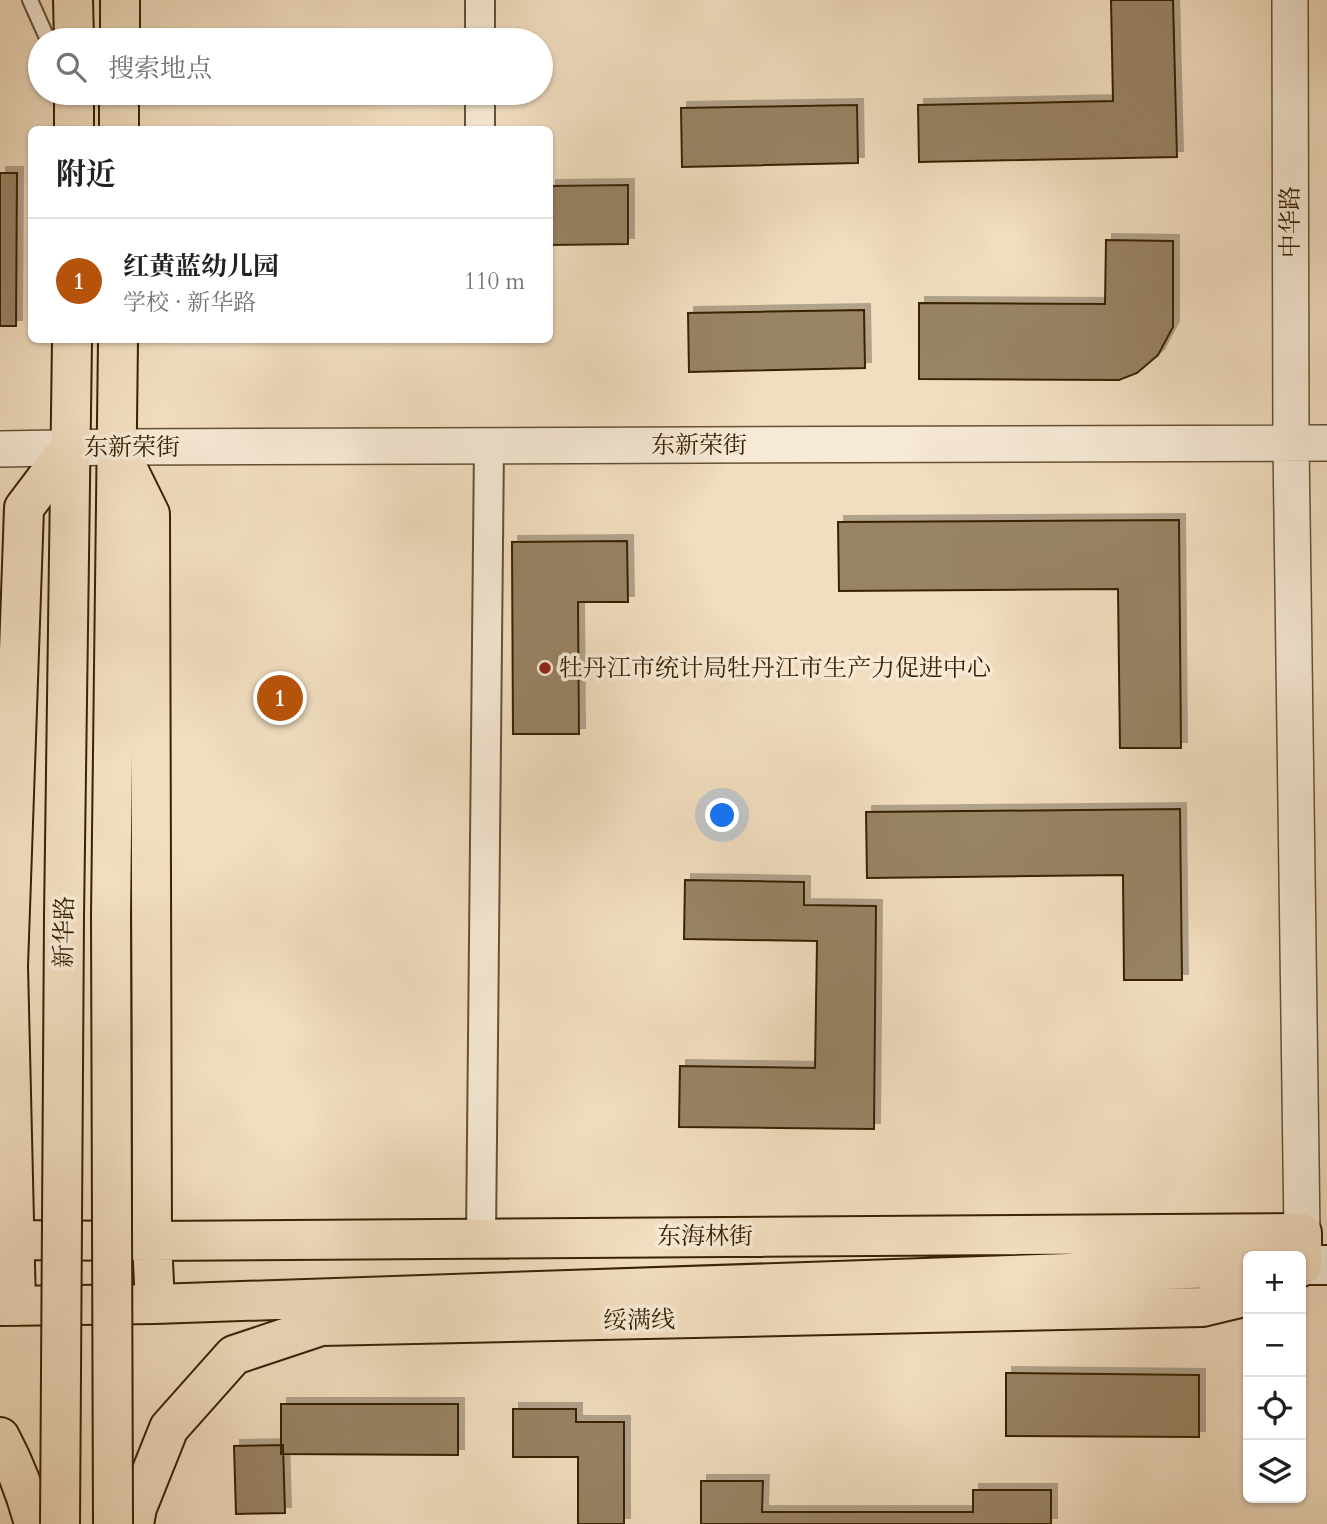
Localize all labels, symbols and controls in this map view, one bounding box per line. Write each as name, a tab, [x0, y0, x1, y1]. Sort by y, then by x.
search box	[28, 28, 553, 105]
icon: search	[52, 48, 90, 86]
text: 搜索地点	[108, 51, 212, 86]
text: 附近	[56, 154, 116, 195]
street label: 中华路	[1274, 186, 1307, 258]
text: 红黄蓝幼儿园	[123, 249, 279, 284]
text: 1	[73, 266, 85, 297]
text: 110 m	[464, 266, 525, 297]
text: 学校 · 新华路	[123, 287, 256, 318]
street label: 东新荣街	[651, 429, 747, 462]
street label: 东新荣街	[84, 431, 180, 464]
place label: 牡丹江市统计局牡丹江市生产力促进中心	[559, 652, 991, 685]
marker: 牡丹江市统计局牡丹江市生产力促进中心	[537, 660, 553, 676]
pin: 1	[257, 672, 303, 724]
your location	[705, 798, 739, 832]
street label: 新华路	[47, 896, 82, 968]
street label: 东海林街	[657, 1220, 753, 1253]
map controls	[1243, 1251, 1306, 1503]
button: +	[1243, 1251, 1306, 1314]
street label: 绥满线	[603, 1303, 675, 1338]
button: −	[1243, 1314, 1306, 1377]
button: locate	[1243, 1377, 1306, 1440]
button: layers	[1243, 1440, 1306, 1503]

